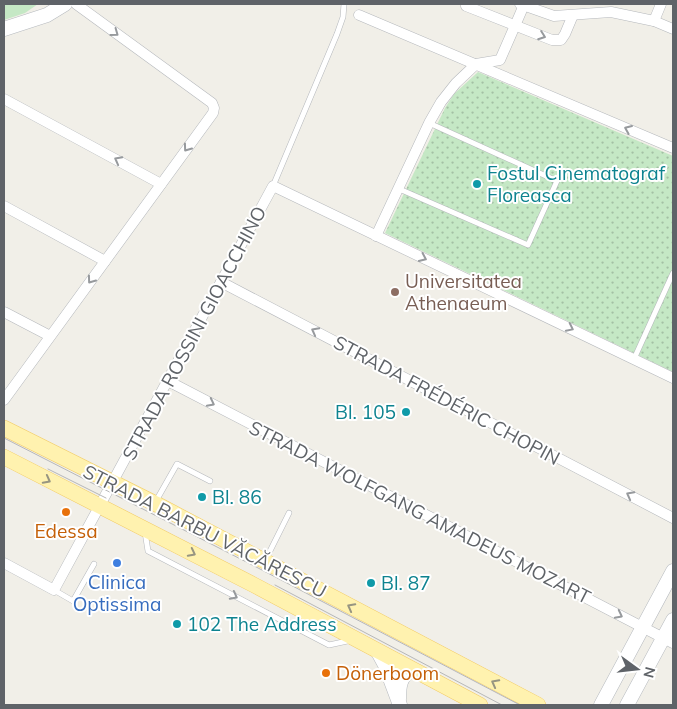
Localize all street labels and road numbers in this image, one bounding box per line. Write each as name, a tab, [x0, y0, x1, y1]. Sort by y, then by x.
street label: STRADA ROSSINI GIOACCHINO	[117, 202, 271, 464]
street label: STRADA FRÉDÉRIC CHOPIN	[330, 330, 564, 470]
street label: STRADA WOLFGANG AMADEUS MOZART	[245, 415, 595, 609]
street label: STRADA BARBU VĂCĂRESCU	[79, 459, 331, 603]

